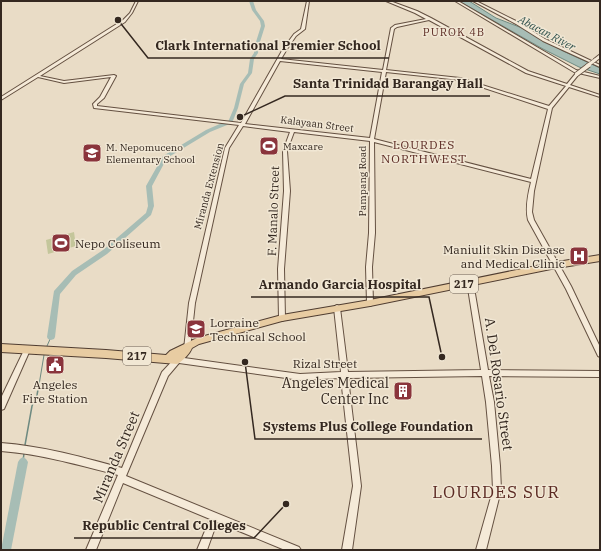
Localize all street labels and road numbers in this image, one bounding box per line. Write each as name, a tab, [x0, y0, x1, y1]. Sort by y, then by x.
street label: Kalayaan Street	[280, 113, 355, 135]
street label: Miranda Extension	[191, 141, 227, 231]
street label: Pampang Road	[356, 146, 369, 216]
street label: F. Manalo Street	[264, 166, 282, 256]
road number: 217	[450, 275, 478, 293]
street label: A. Del Rosario Street	[481, 316, 517, 452]
road number: 217	[123, 347, 151, 365]
street label: Rizal Street	[293, 356, 357, 371]
street label: Miranda Street	[89, 408, 143, 506]

